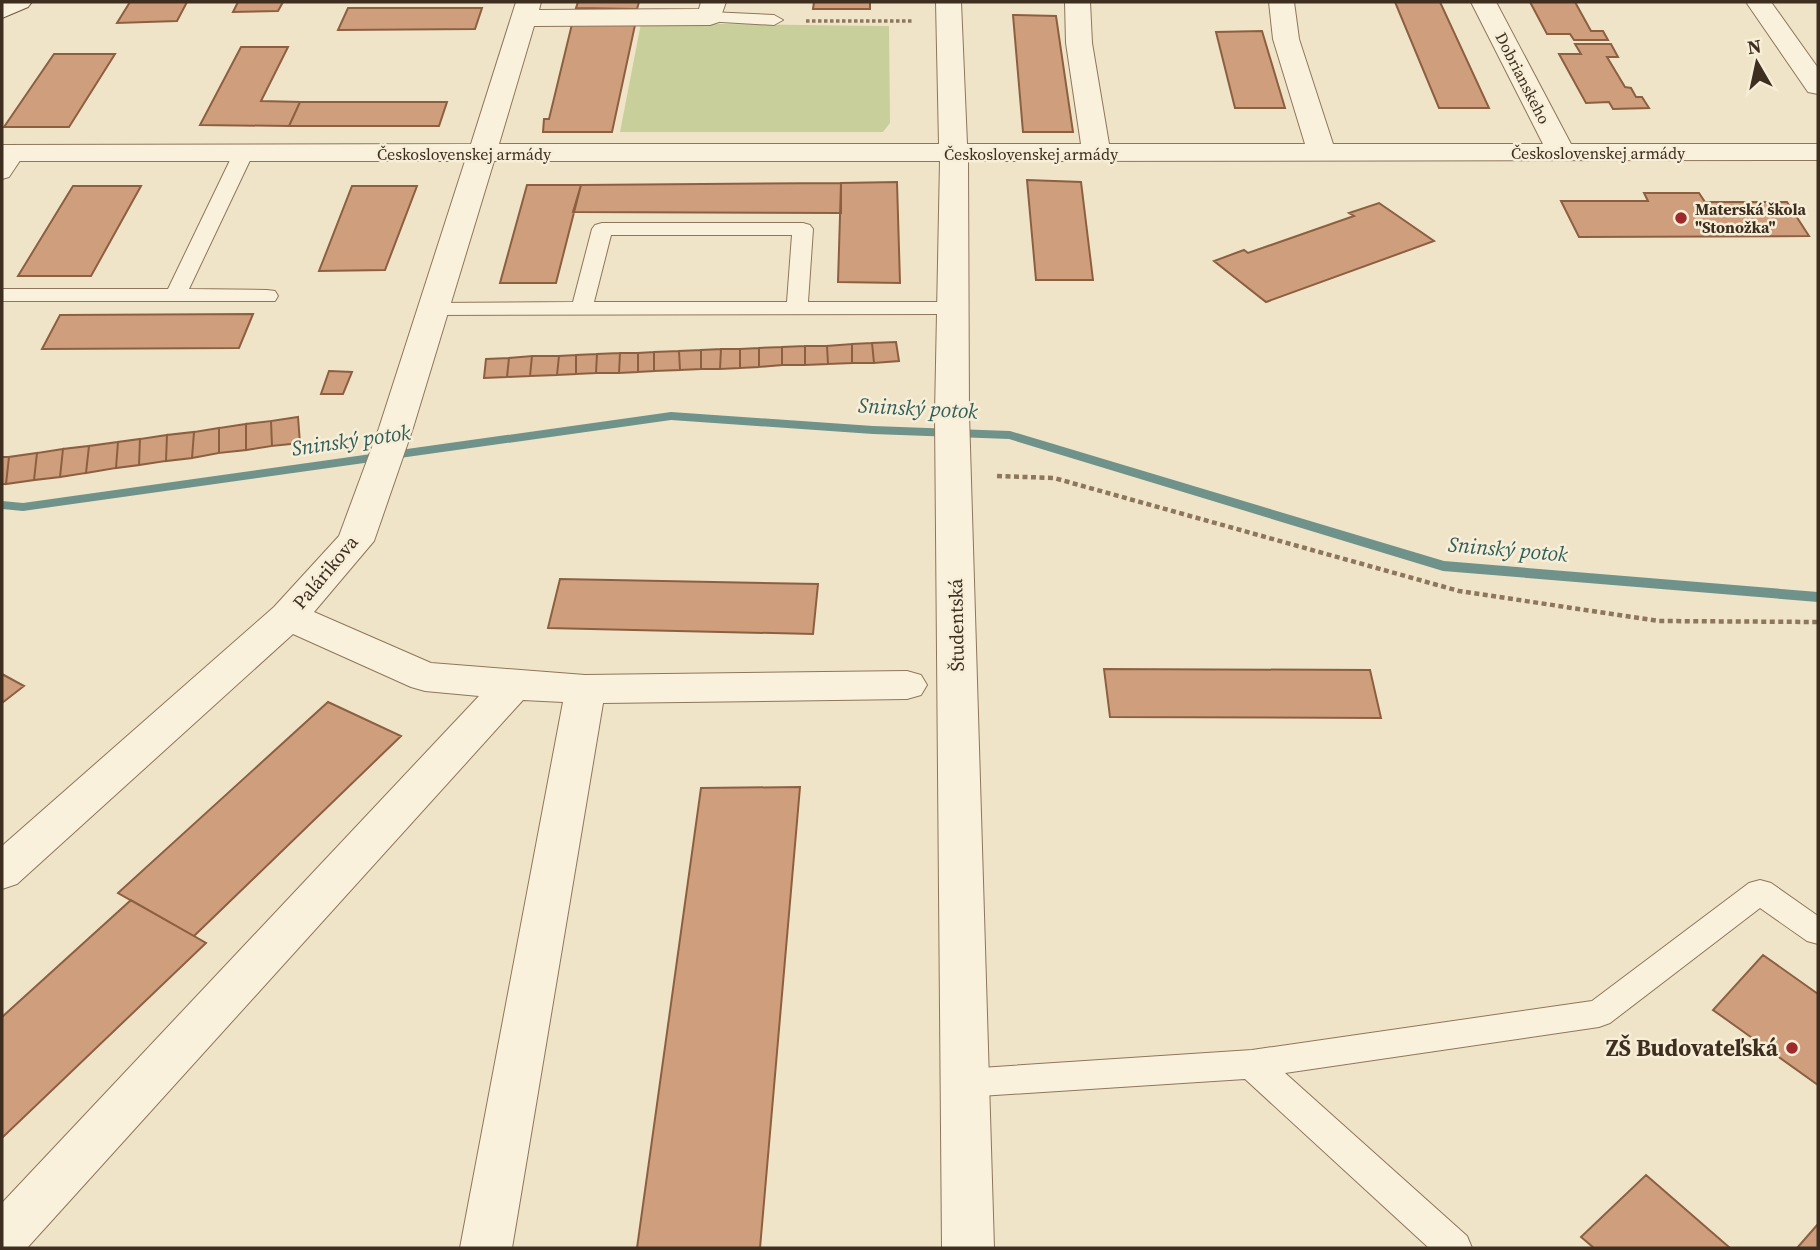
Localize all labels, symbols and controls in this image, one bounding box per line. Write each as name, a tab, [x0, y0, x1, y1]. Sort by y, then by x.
street label: Dobrianskeho	[1490, 28, 1556, 128]
north arrow	[1722, 28, 1792, 98]
text: N	[1745, 32, 1763, 60]
street label: Československej armády	[1511, 142, 1686, 164]
street label: Československej armády	[377, 143, 552, 165]
street label: Československej armády	[944, 143, 1119, 165]
place label: Materská škola "Stonožka"	[1695, 198, 1806, 238]
marker: Materská škola "Stonožka"	[1673, 210, 1689, 226]
water label: Sninský potok	[857, 390, 979, 426]
water label: Sninský potok	[290, 417, 412, 463]
street label: Palárikova	[286, 529, 364, 614]
water label: Sninský potok	[1447, 529, 1569, 569]
street label: Študentská	[942, 578, 970, 672]
place label: ZŠ Budovateľská	[1606, 1032, 1779, 1064]
marker: ZŠ Budovateľská	[1784, 1040, 1800, 1056]

